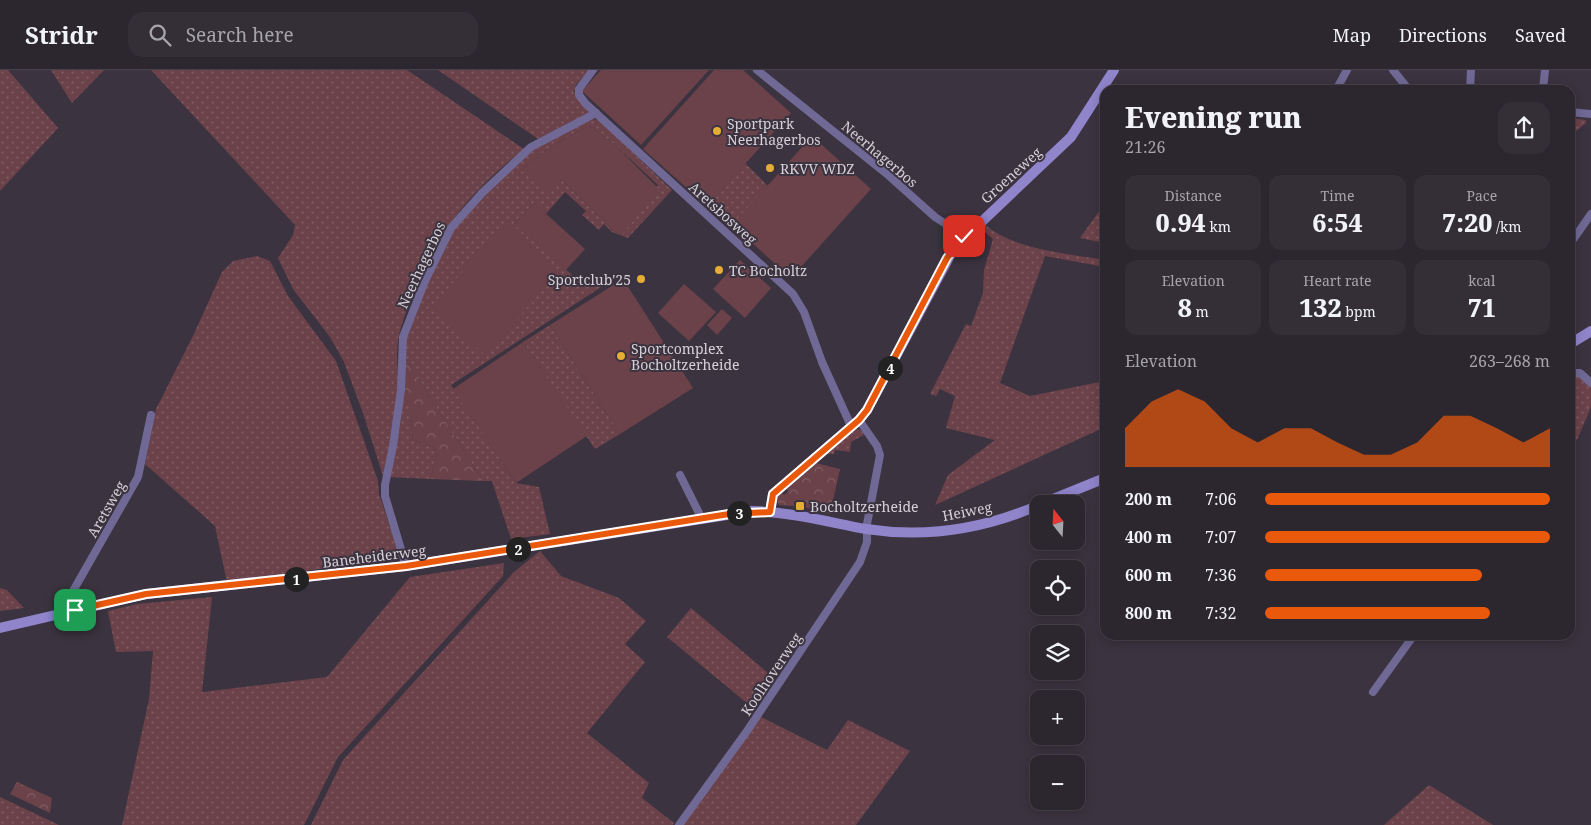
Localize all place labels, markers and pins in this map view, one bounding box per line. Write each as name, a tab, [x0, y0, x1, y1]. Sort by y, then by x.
place label: Sportpark Neerhagerbos	[727, 114, 821, 149]
marker: Sportpark Neerhagerbos	[711, 125, 723, 137]
place label: RKVV WDZ	[780, 159, 855, 178]
marker: RKVV WDZ	[764, 162, 776, 174]
pin	[943, 215, 985, 257]
place label: TC Bocholtz	[729, 261, 807, 280]
marker: TC Bocholtz	[713, 264, 725, 276]
place label: Sportclub'25	[548, 270, 631, 289]
marker: Sportclub'25	[635, 273, 647, 285]
place label: Sportcomplex Bocholtzerheide	[631, 339, 740, 374]
marker: Sportcomplex Bocholtzerheide	[615, 350, 627, 362]
pin: 4	[878, 356, 902, 380]
place label: Bocholtzerheide	[810, 497, 919, 516]
pin: 3	[726, 500, 752, 526]
marker: Bocholtzerheide	[794, 500, 806, 512]
pin: 2	[506, 536, 530, 562]
pin: 1	[284, 566, 308, 592]
pin	[54, 589, 96, 631]

